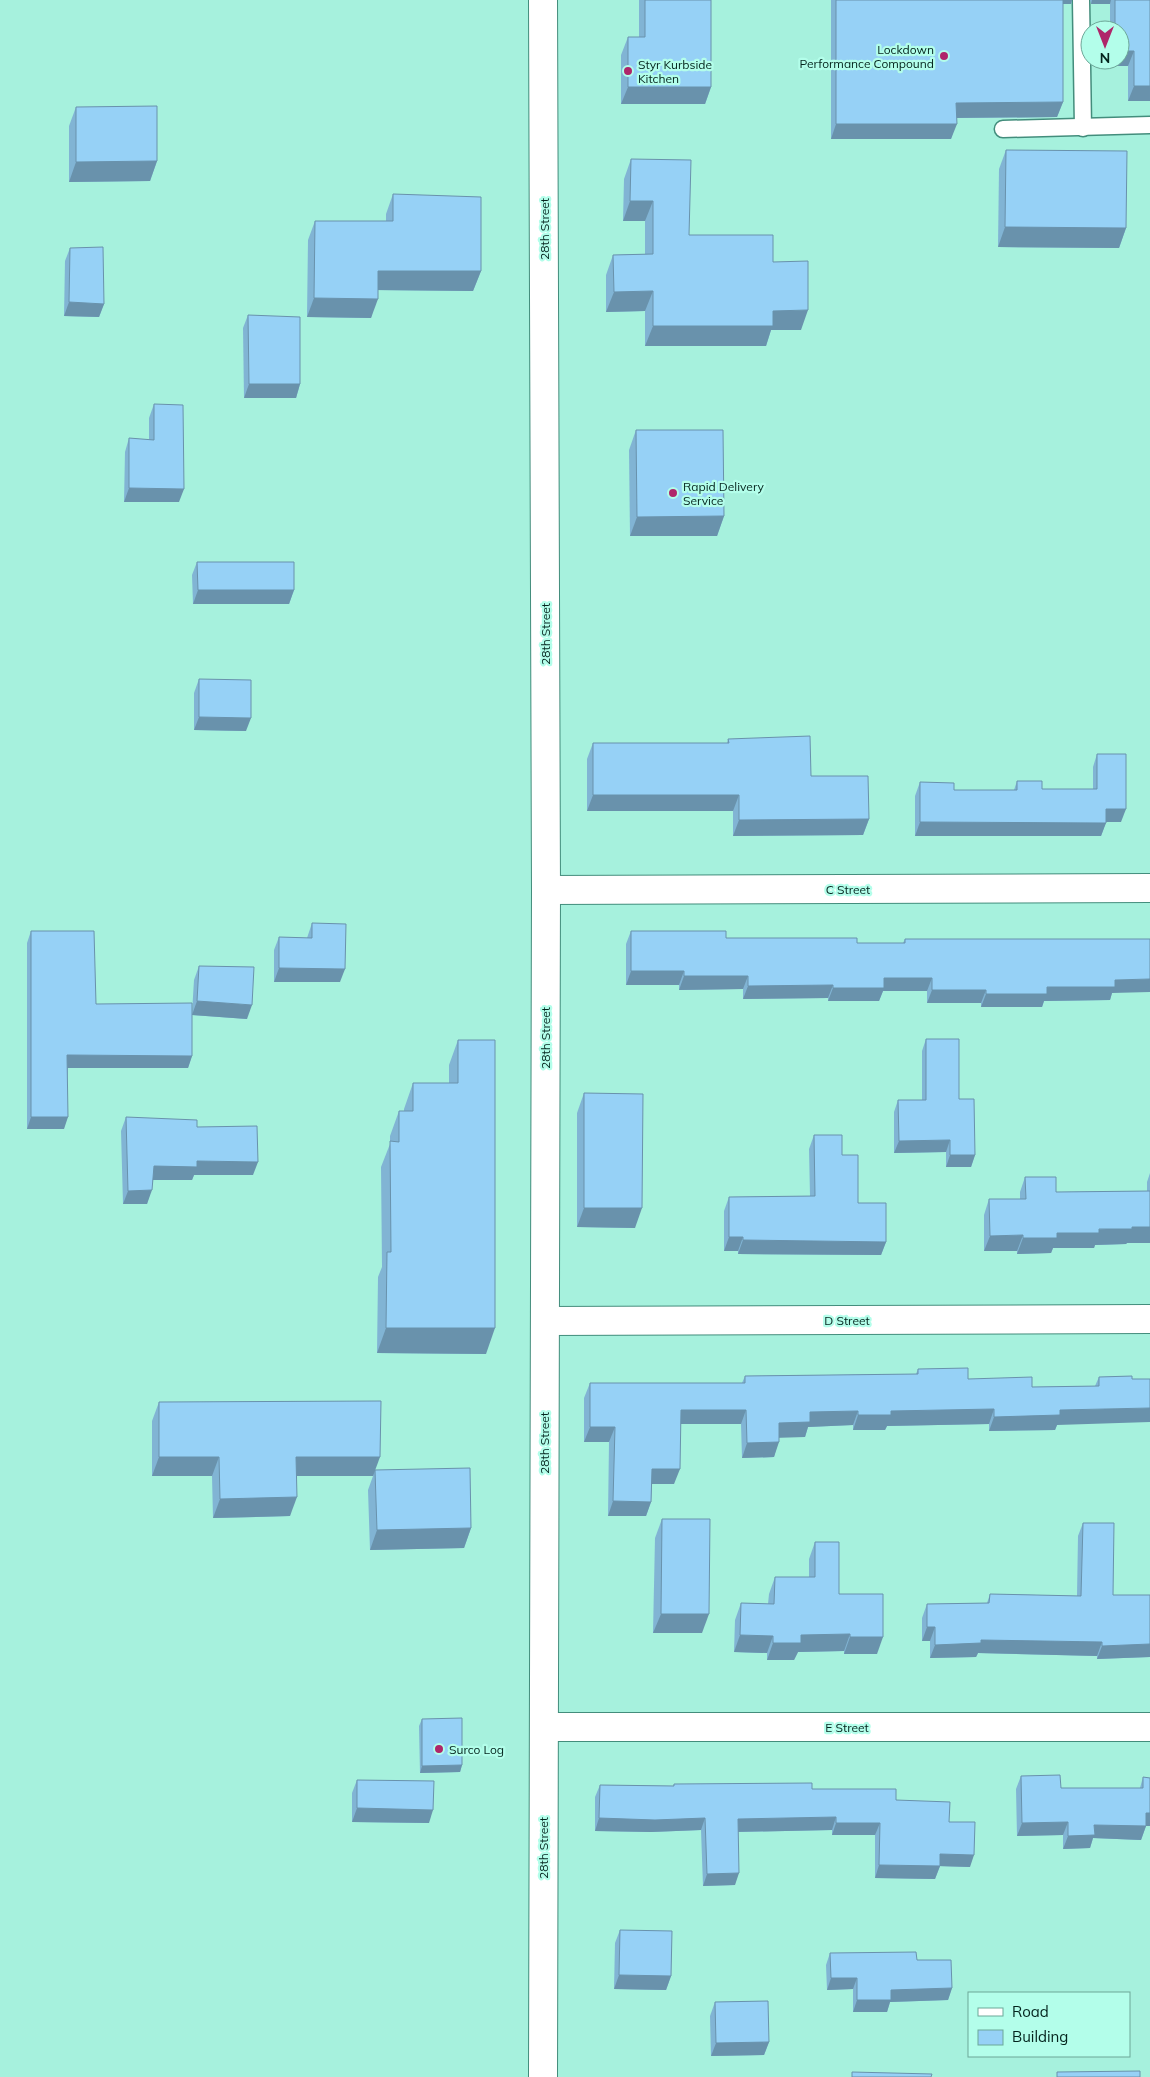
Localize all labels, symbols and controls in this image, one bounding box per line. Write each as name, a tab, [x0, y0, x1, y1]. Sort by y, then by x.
north arrow	[1080, 20, 1130, 70]
place label: Lockdown Performance Compound	[800, 42, 934, 71]
text: N	[1100, 49, 1110, 67]
marker: Lockdown Performance Compound	[938, 50, 950, 62]
place label: Styr Kurbside Kitchen	[638, 57, 712, 86]
marker: Styr Kurbside Kitchen	[622, 65, 634, 77]
street label: 28th Street	[537, 198, 552, 260]
place label: Rapid Delivery Service	[683, 479, 765, 508]
marker: Rapid Delivery Service	[667, 487, 679, 499]
street label: 28th Street	[538, 603, 553, 665]
street label: C Street	[826, 882, 870, 897]
street label: 28th Street	[538, 1007, 553, 1069]
street label: D Street	[824, 1313, 870, 1328]
street label: 28th Street	[537, 1412, 552, 1474]
street label: E Street	[825, 1720, 869, 1735]
place label: Surco Log	[449, 1742, 504, 1757]
marker: Surco Log	[433, 1743, 445, 1755]
street label: 28th Street	[536, 1817, 551, 1879]
legend	[968, 1992, 1130, 2057]
text: Road	[1012, 2002, 1049, 2021]
text: Building	[1012, 2027, 1068, 2046]

